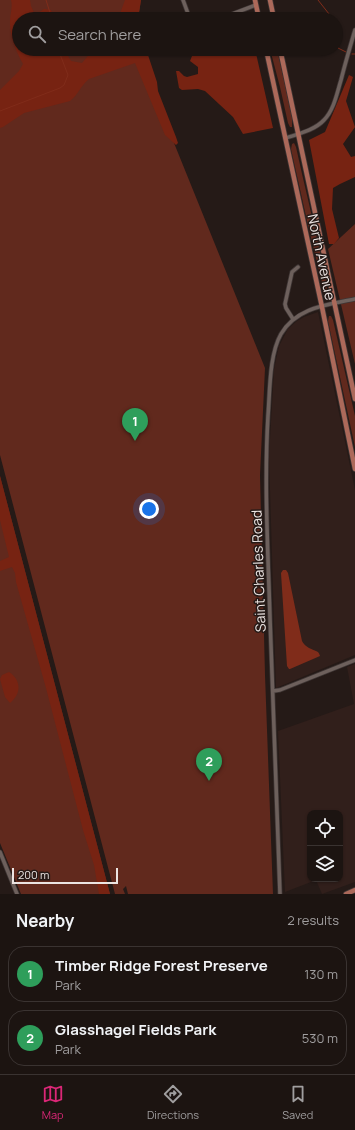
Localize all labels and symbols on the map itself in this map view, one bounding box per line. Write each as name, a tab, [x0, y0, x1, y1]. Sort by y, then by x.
street label: North Avenue	[304, 212, 340, 302]
pin: 1	[122, 408, 148, 441]
your location	[139, 499, 159, 519]
street label: Saint Charles Road	[246, 510, 270, 632]
pin: 2	[196, 748, 222, 781]
scale bar	[12, 866, 118, 885]

